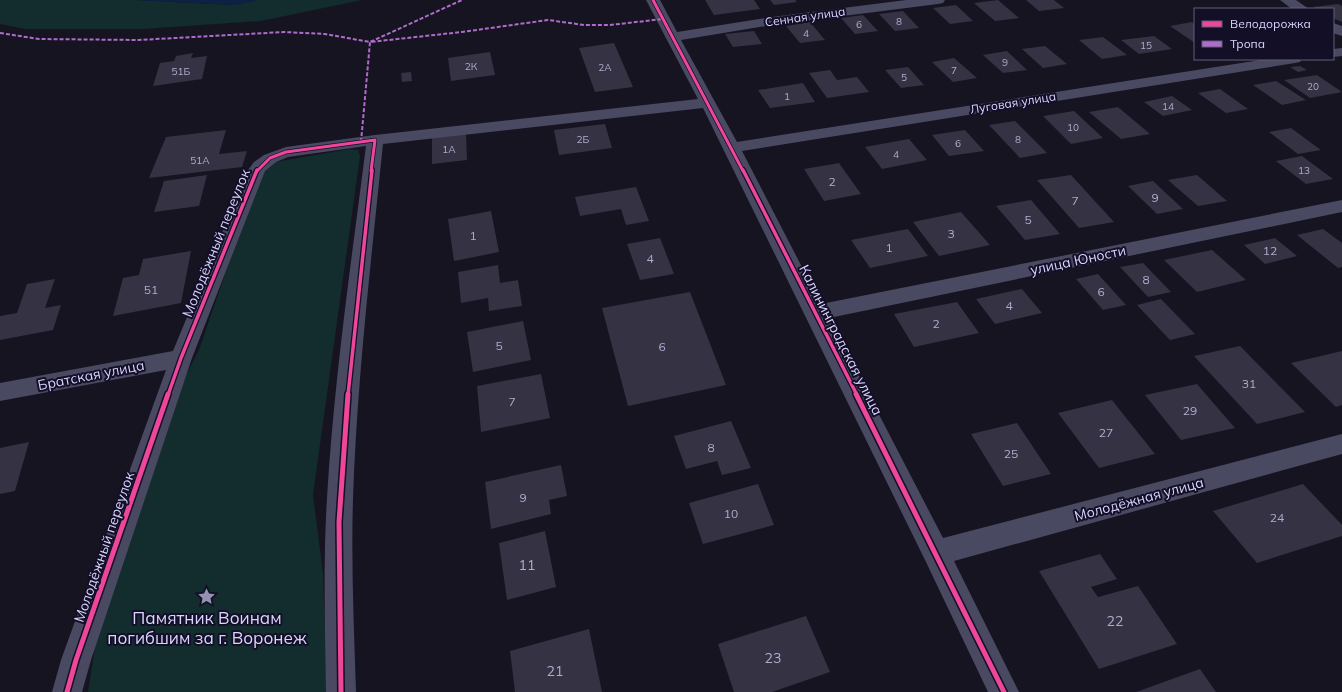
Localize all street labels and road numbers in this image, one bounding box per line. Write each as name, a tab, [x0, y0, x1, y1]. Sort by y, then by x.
street label: Сенная улица	[764, 3, 846, 30]
street label: Луговая улица	[969, 88, 1057, 117]
street label: Молодёжный переулок	[178, 166, 254, 320]
street label: улица Юности	[1029, 241, 1127, 279]
street label: Калининградская улица	[795, 262, 887, 418]
street label: Братская улица	[36, 356, 146, 394]
street label: Молодёжный переулок	[70, 469, 138, 625]
street label: Молодёжная улица	[1072, 473, 1206, 525]

